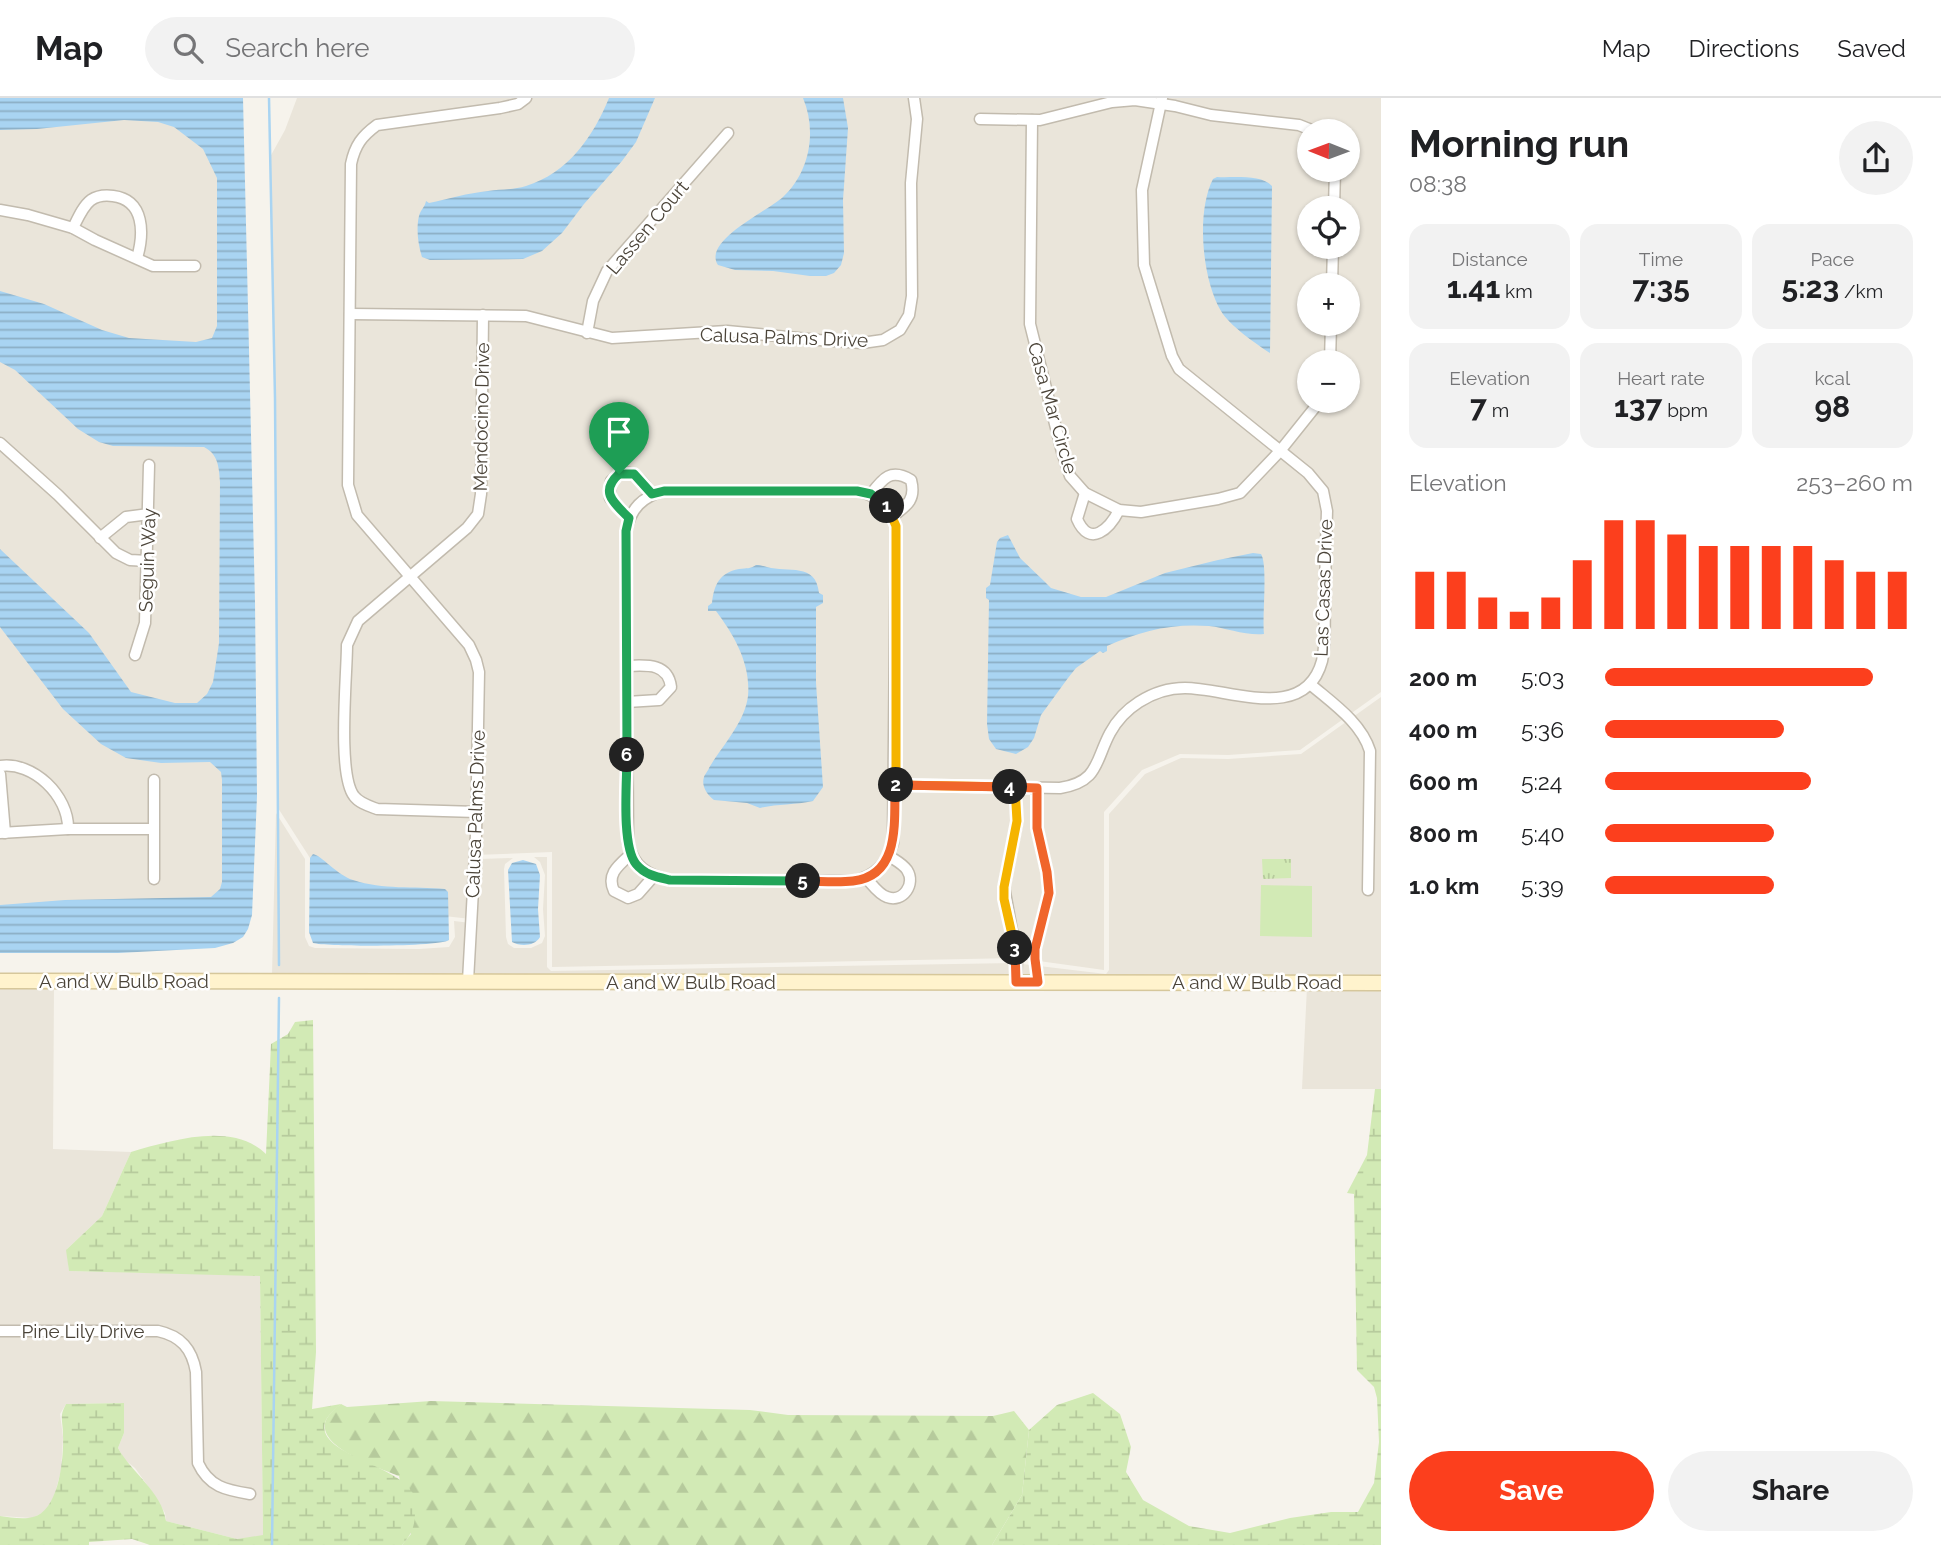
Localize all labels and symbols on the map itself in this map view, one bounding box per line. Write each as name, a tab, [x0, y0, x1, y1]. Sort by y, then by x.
north arrow	[1297, 119, 1360, 182]
street label: Lassen Court	[601, 175, 693, 278]
street label: Calusa Palms Drive	[700, 323, 868, 351]
street label: Casa Mar Circle	[1024, 340, 1082, 476]
street label: Mendocino Drive	[469, 342, 493, 492]
pin	[589, 402, 649, 474]
pin: 1	[870, 488, 904, 524]
street label: Seguin Way	[134, 507, 160, 613]
street label: Las Casas Drive	[1310, 519, 1336, 657]
street label: Calusa Palms Drive	[461, 730, 489, 898]
pin: 6	[610, 738, 644, 772]
pin: 2	[878, 768, 914, 802]
pin: 4	[992, 770, 1028, 804]
pin: 5	[786, 864, 820, 898]
pin: 3	[998, 930, 1032, 966]
street label: A and W Bulb Road	[39, 970, 209, 992]
street label: A and W Bulb Road	[606, 971, 776, 993]
street label: A and W Bulb Road	[1172, 971, 1342, 993]
street label: Pine Lily Drive	[21, 1320, 145, 1342]

